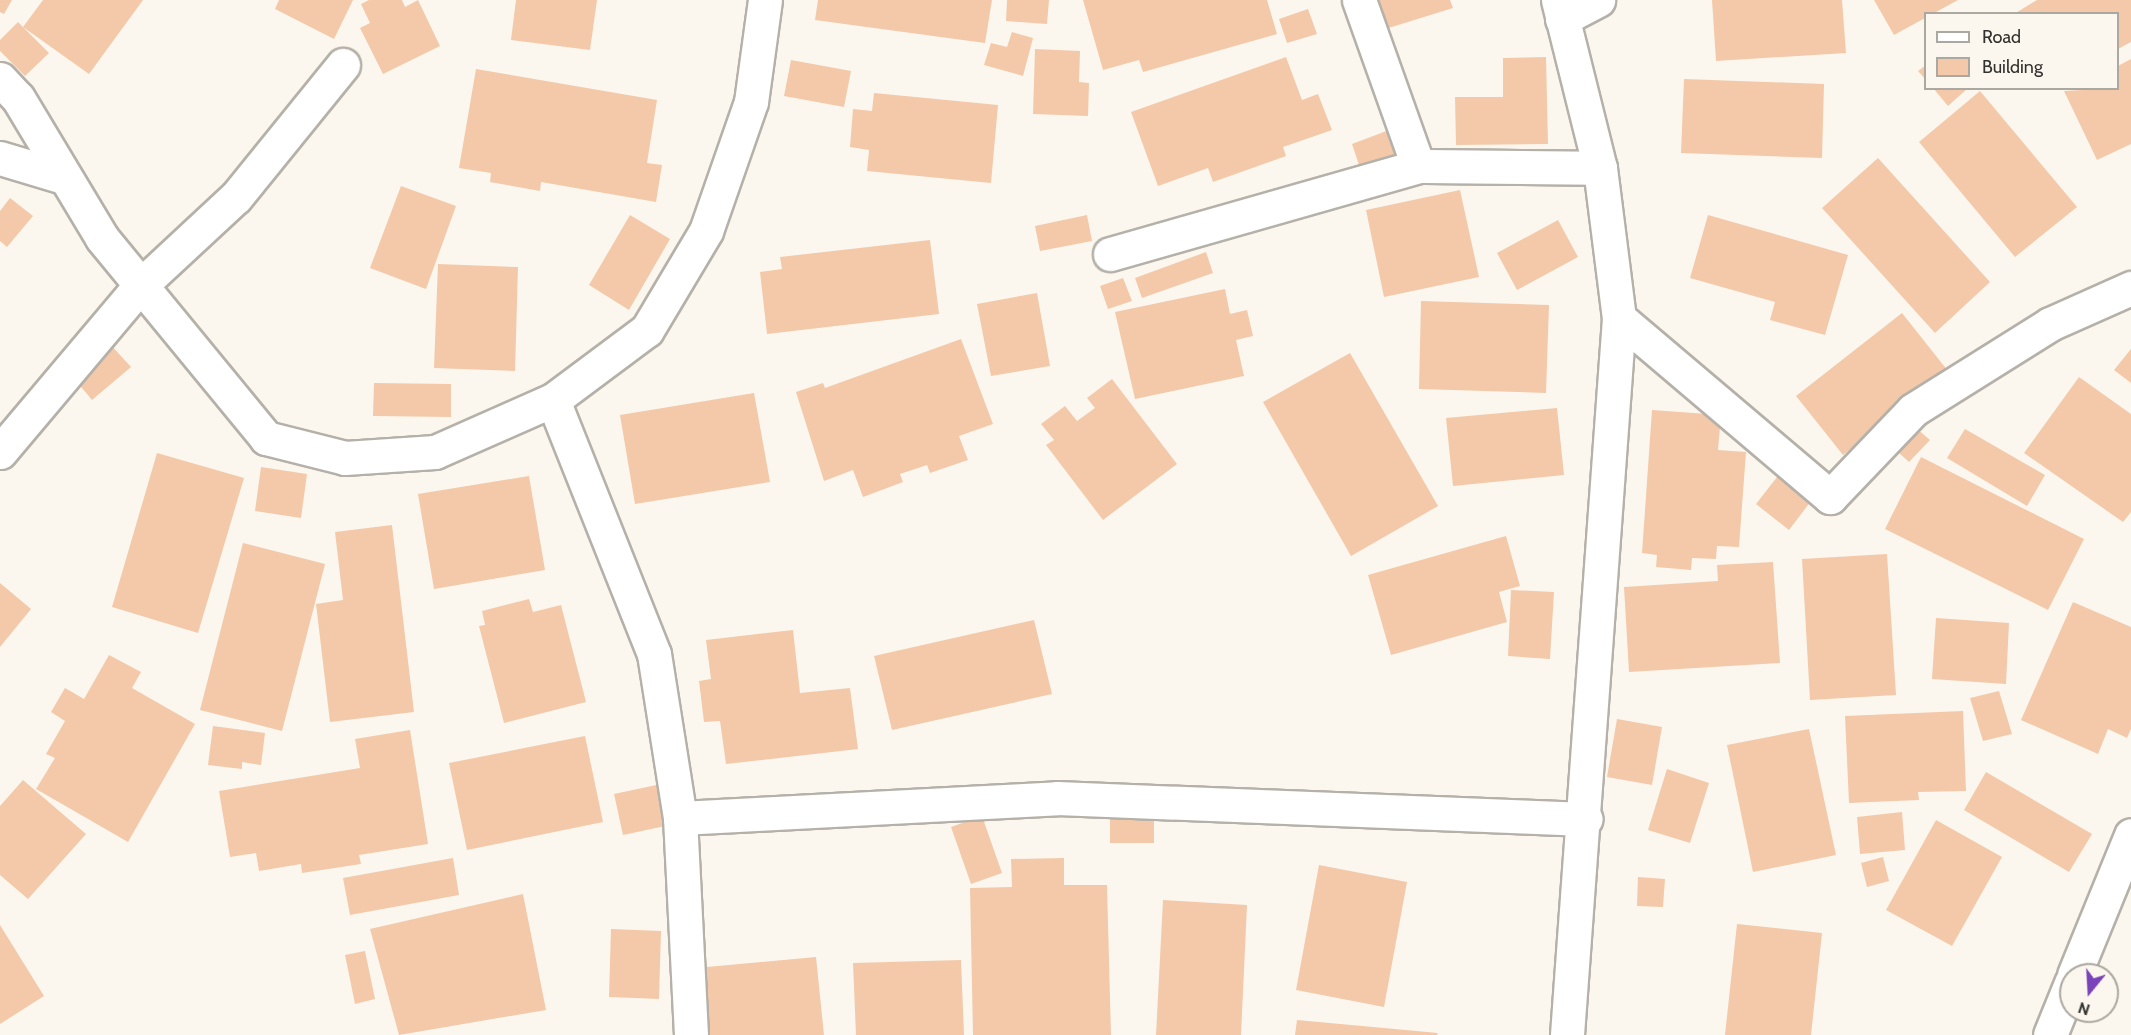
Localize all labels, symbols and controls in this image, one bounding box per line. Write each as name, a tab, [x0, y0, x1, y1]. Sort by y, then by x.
legend	[1924, 12, 2119, 90]
text: Road	[1982, 26, 2021, 48]
text: Building	[1982, 56, 2043, 78]
north arrow	[2059, 963, 2119, 1023]
text: N	[2076, 998, 2092, 1019]

